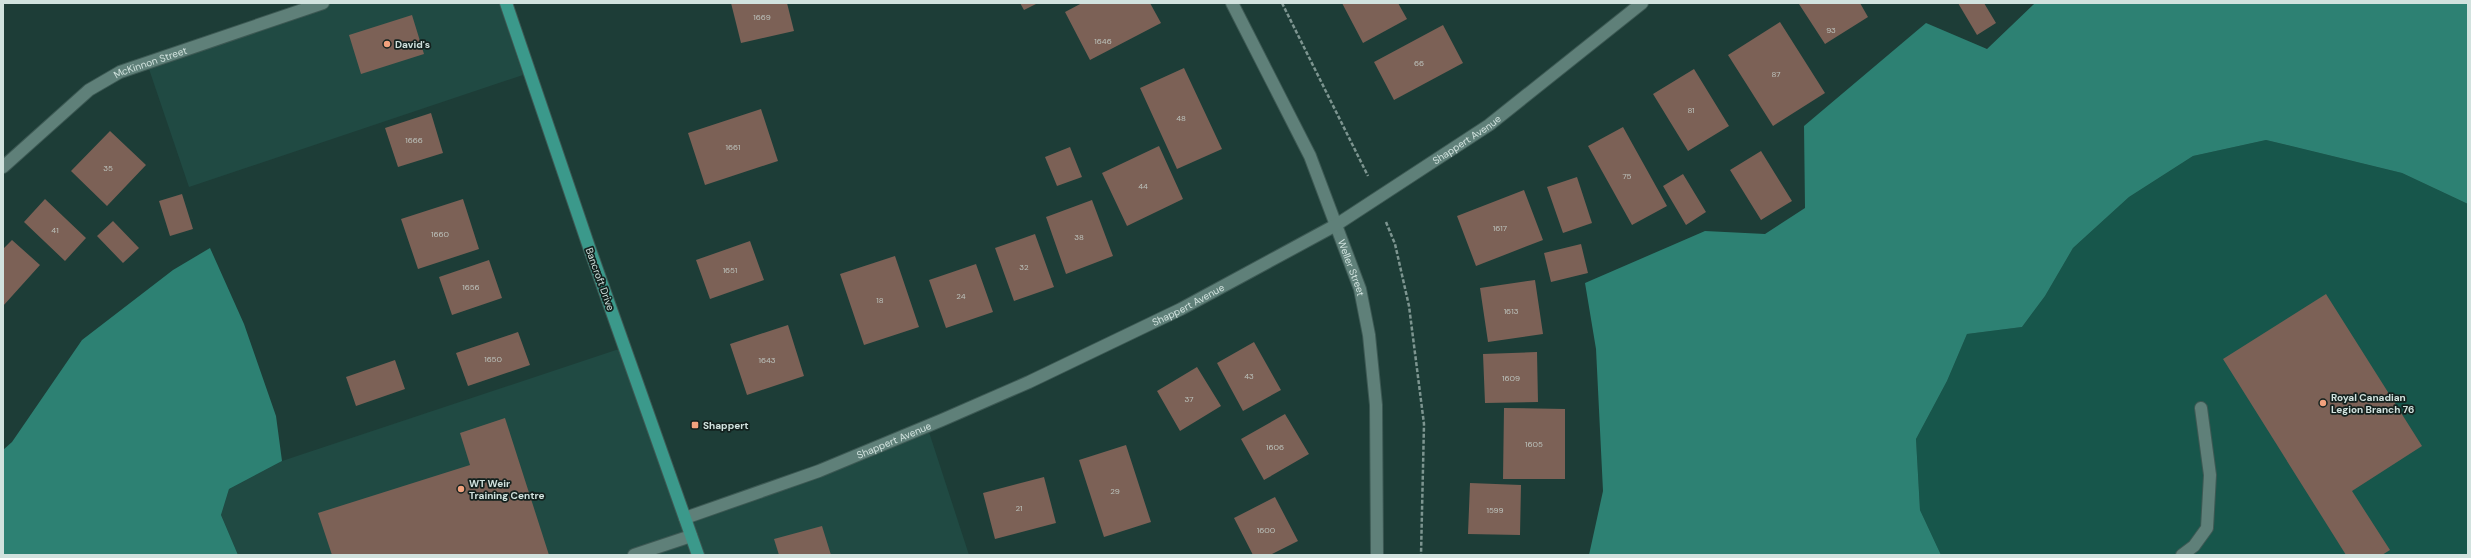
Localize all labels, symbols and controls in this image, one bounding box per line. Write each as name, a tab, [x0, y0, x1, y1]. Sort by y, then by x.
house number: 1669	[753, 12, 771, 22]
house number: 93	[1826, 25, 1836, 35]
house number: 1646	[1094, 36, 1112, 46]
place label: David's	[395, 38, 430, 51]
marker: David's	[382, 39, 392, 49]
street label: McKinnon Street	[111, 43, 188, 81]
house number: 66	[1414, 58, 1424, 68]
house number: 87	[1772, 69, 1780, 79]
house number: 81	[1687, 105, 1695, 115]
street label: Shappert Avenue	[1430, 112, 1503, 167]
house number: 48	[1176, 113, 1186, 123]
house number: 1666	[405, 135, 423, 145]
house number: 1661	[725, 142, 741, 152]
house number: 35	[103, 163, 113, 173]
house number: 75	[1623, 171, 1632, 181]
house number: 44	[1138, 181, 1148, 191]
house number: 1617	[1493, 223, 1507, 233]
house number: 41	[51, 225, 59, 235]
house number: 1660	[431, 229, 450, 239]
house number: 38	[1074, 232, 1084, 242]
street label: Weller Street	[1335, 237, 1368, 297]
street label: Bancroft Drive	[583, 246, 618, 313]
house number: 32	[1019, 262, 1029, 272]
house number: 1651	[723, 265, 737, 275]
street label: Shappert Avenue	[1150, 280, 1227, 328]
house number: 1656	[462, 282, 480, 292]
house number: 24	[956, 291, 966, 301]
house number: 18	[876, 295, 884, 305]
house number: 1613	[1504, 306, 1519, 316]
house number: 1650	[484, 354, 502, 364]
house number: 1643	[758, 355, 776, 365]
house number: 43	[1244, 371, 1254, 381]
house number: 1609	[1502, 373, 1520, 383]
place label: Royal Canadian Legion Branch 76	[2331, 391, 2414, 416]
house number: 37	[1185, 394, 1193, 404]
marker: Royal Canadian Legion Branch 76	[2318, 398, 2328, 408]
place label: Shappert	[703, 419, 749, 432]
street label: Shappert Avenue	[855, 419, 933, 461]
marker: Shappert	[690, 420, 700, 430]
house number: 1605	[1525, 439, 1543, 449]
house number: 1606	[1266, 442, 1284, 452]
place label: WT Weir Training Centre	[469, 477, 545, 502]
marker: WT Weir Training Centre	[456, 484, 466, 494]
house number: 29	[1110, 486, 1120, 496]
house number: 21	[1015, 503, 1023, 513]
house number: 1599	[1486, 505, 1504, 515]
house number: 1600	[1257, 525, 1276, 535]

